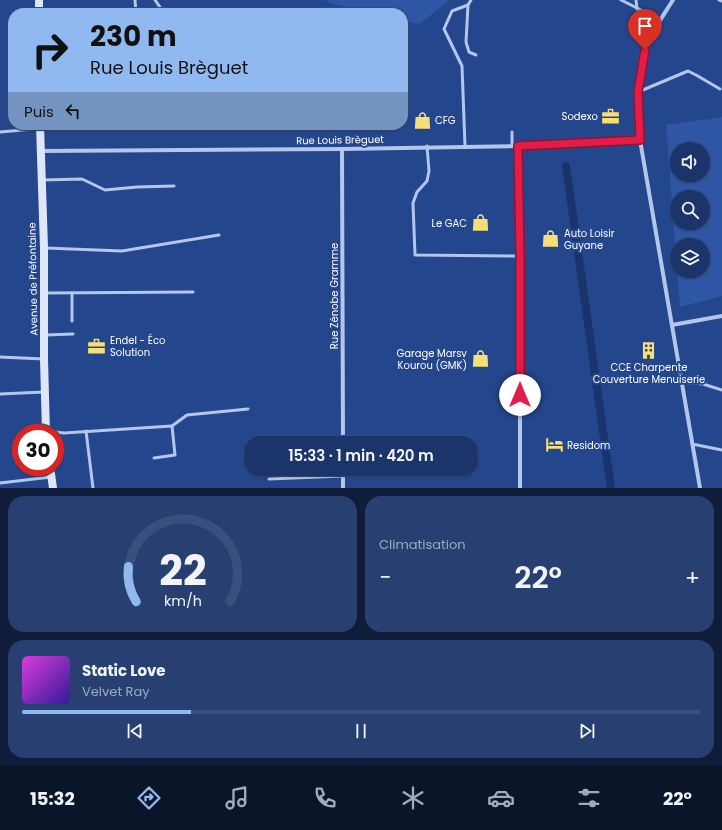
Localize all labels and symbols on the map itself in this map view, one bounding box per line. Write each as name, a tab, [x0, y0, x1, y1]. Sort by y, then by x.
pin	[628, 9, 662, 50]
office icon: Sodexo	[601, 106, 621, 126]
place label: Sodexo	[562, 109, 598, 124]
shop icon: CFG	[412, 110, 432, 130]
place label: CFG	[435, 113, 456, 128]
street label: Rue Louis Brèguet	[296, 132, 384, 148]
shop icon: Le GAC	[470, 213, 490, 233]
place label: Le GAC	[432, 216, 467, 231]
street label: Avenue de Préfontaine	[25, 222, 41, 336]
place label: Auto Loisir Guyane	[564, 226, 615, 253]
shop icon: Auto Loisir Guyane	[541, 229, 561, 249]
street label: Rue Zénobe Gramme	[327, 243, 342, 349]
place label: Endel - Éco Solution	[110, 333, 165, 360]
office icon: Endel - Éco Solution	[87, 336, 107, 356]
building icon: CCE Charpente Couverture Menuiserie	[639, 340, 659, 360]
place label: Garage Marsy Kourou (GMK)	[396, 346, 467, 373]
shop icon: Garage Marsy Kourou (GMK)	[470, 349, 490, 369]
place label: CCE Charpente Couverture Menuiserie	[593, 360, 705, 387]
position arrow	[499, 374, 541, 416]
speed limit sign: 30	[12, 424, 64, 476]
hotel icon: Residom	[544, 435, 564, 455]
place label: Residom	[567, 438, 610, 453]

